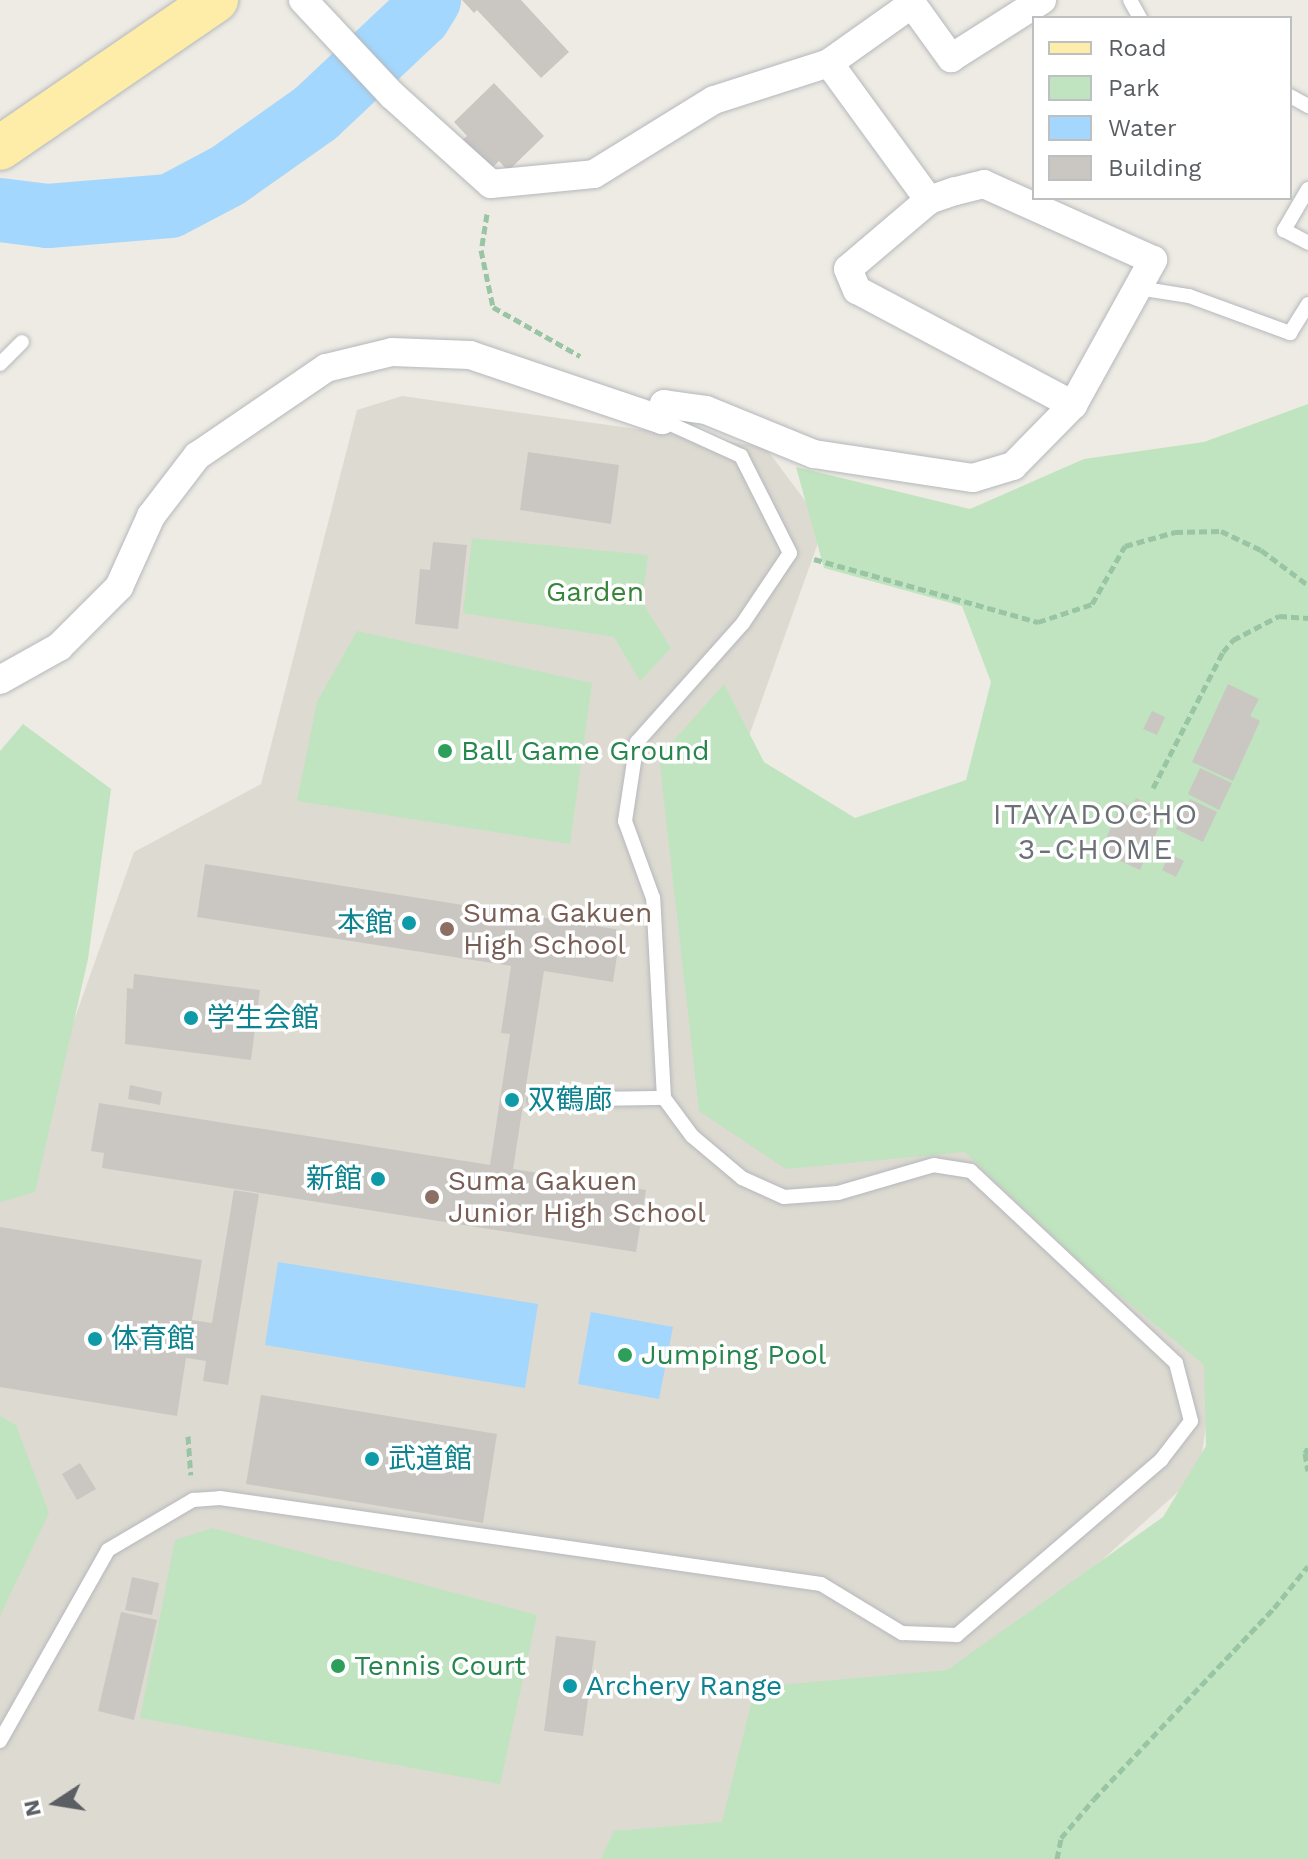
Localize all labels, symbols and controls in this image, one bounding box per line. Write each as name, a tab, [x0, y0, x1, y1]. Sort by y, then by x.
legend	[1032, 16, 1292, 200]
text: Road	[1108, 34, 1167, 62]
text: Park	[1108, 74, 1160, 102]
text: Water	[1108, 114, 1177, 142]
text: Building	[1108, 154, 1201, 182]
park label: Garden	[546, 575, 644, 609]
place label: Ball Game Ground	[461, 734, 711, 768]
marker: Ball Game Ground	[436, 742, 454, 760]
district label: ITAYADOCHO 3-CHOME	[993, 796, 1199, 866]
place label: Suma Gakuen High School	[463, 896, 653, 962]
place label: 本館	[337, 906, 393, 940]
marker: 本館	[400, 914, 418, 932]
marker: Suma Gakuen High School	[438, 920, 456, 938]
place label: 学生会館	[207, 1001, 319, 1035]
marker: 学生会館	[182, 1009, 200, 1027]
place label: 双鶴廊	[528, 1083, 612, 1117]
marker: 双鶴廊	[503, 1091, 521, 1109]
place label: 新館	[306, 1162, 362, 1196]
place label: Suma Gakuen Junior High School	[448, 1164, 706, 1230]
marker: 新館	[369, 1170, 387, 1188]
marker: Suma Gakuen Junior High School	[423, 1188, 441, 1206]
place label: 体育館	[111, 1322, 195, 1356]
marker: 体育館	[86, 1330, 104, 1348]
place label: Jumping Pool	[641, 1338, 826, 1372]
marker: Jumping Pool	[616, 1346, 634, 1364]
place label: 武道館	[388, 1442, 472, 1476]
marker: 武道館	[363, 1450, 381, 1468]
place label: Tennis Court	[354, 1649, 526, 1683]
marker: Tennis Court	[329, 1657, 347, 1675]
place label: Archery Range	[586, 1669, 783, 1703]
marker: Archery Range	[561, 1677, 579, 1695]
north arrow	[16, 1763, 96, 1843]
text: N	[18, 1798, 46, 1819]

